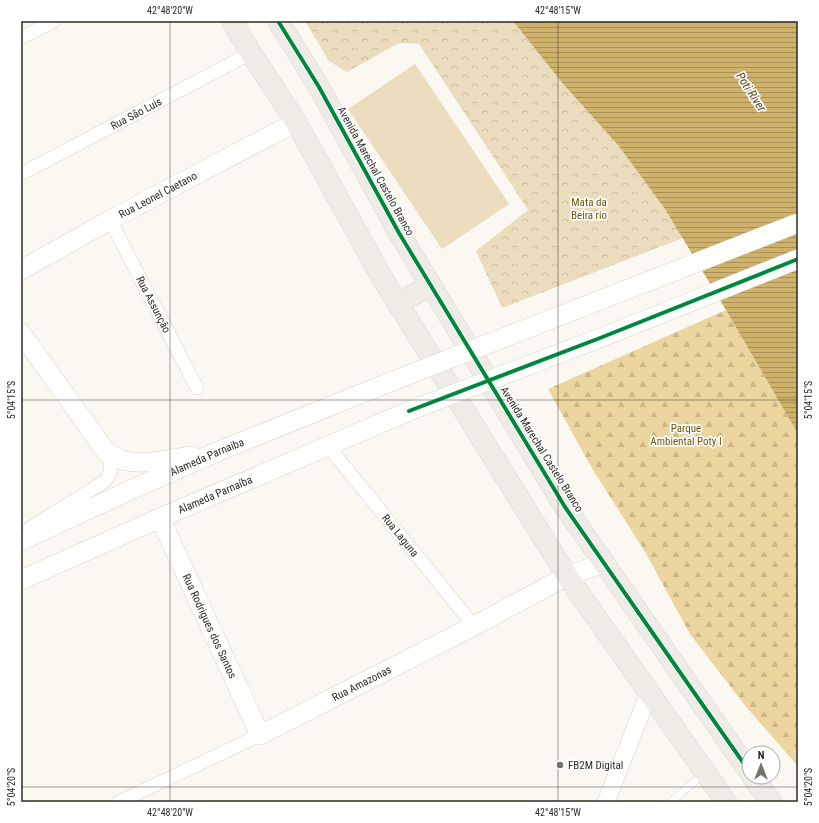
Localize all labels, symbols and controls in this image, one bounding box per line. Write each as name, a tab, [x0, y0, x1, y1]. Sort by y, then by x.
text: 42°48'20"W	[147, 5, 193, 16]
text: 42°48'15"W	[535, 5, 581, 16]
water label: Poti River	[733, 70, 769, 115]
street label: Rua São Luis	[109, 95, 164, 133]
street label: Avenida Marechal Castelo Branco	[335, 104, 417, 238]
street label: Rua Leonel Caetano	[117, 169, 200, 221]
park label: Mata da Beira rio	[571, 196, 607, 222]
street label: Rua Assunção	[133, 274, 173, 336]
text: 5°04'15"S	[6, 381, 17, 419]
text: 5°04'15"S	[803, 381, 814, 419]
street label: Avenida Marechal Castelo Branco	[498, 384, 586, 515]
park label: Parque Ambiental Poty I	[650, 422, 722, 448]
street label: Alameda Parnaiba	[168, 436, 246, 479]
street label: Alameda Parnaíba	[176, 473, 254, 517]
street label: Rua Laguna	[379, 512, 421, 559]
street label: Rua Rodrigues dos Santos	[180, 572, 239, 681]
street label: Rua Amazonas	[330, 663, 394, 704]
north arrow	[741, 745, 781, 785]
text: N	[758, 749, 765, 762]
place label: FB2M Digital	[568, 759, 623, 772]
marker: FB2M Digital	[555, 760, 565, 770]
text: 5°04'20"S	[6, 768, 17, 806]
text: 5°04'20"S	[803, 768, 814, 806]
text: 42°48'20"W	[147, 807, 193, 818]
text: 42°48'15"W	[535, 807, 581, 818]

